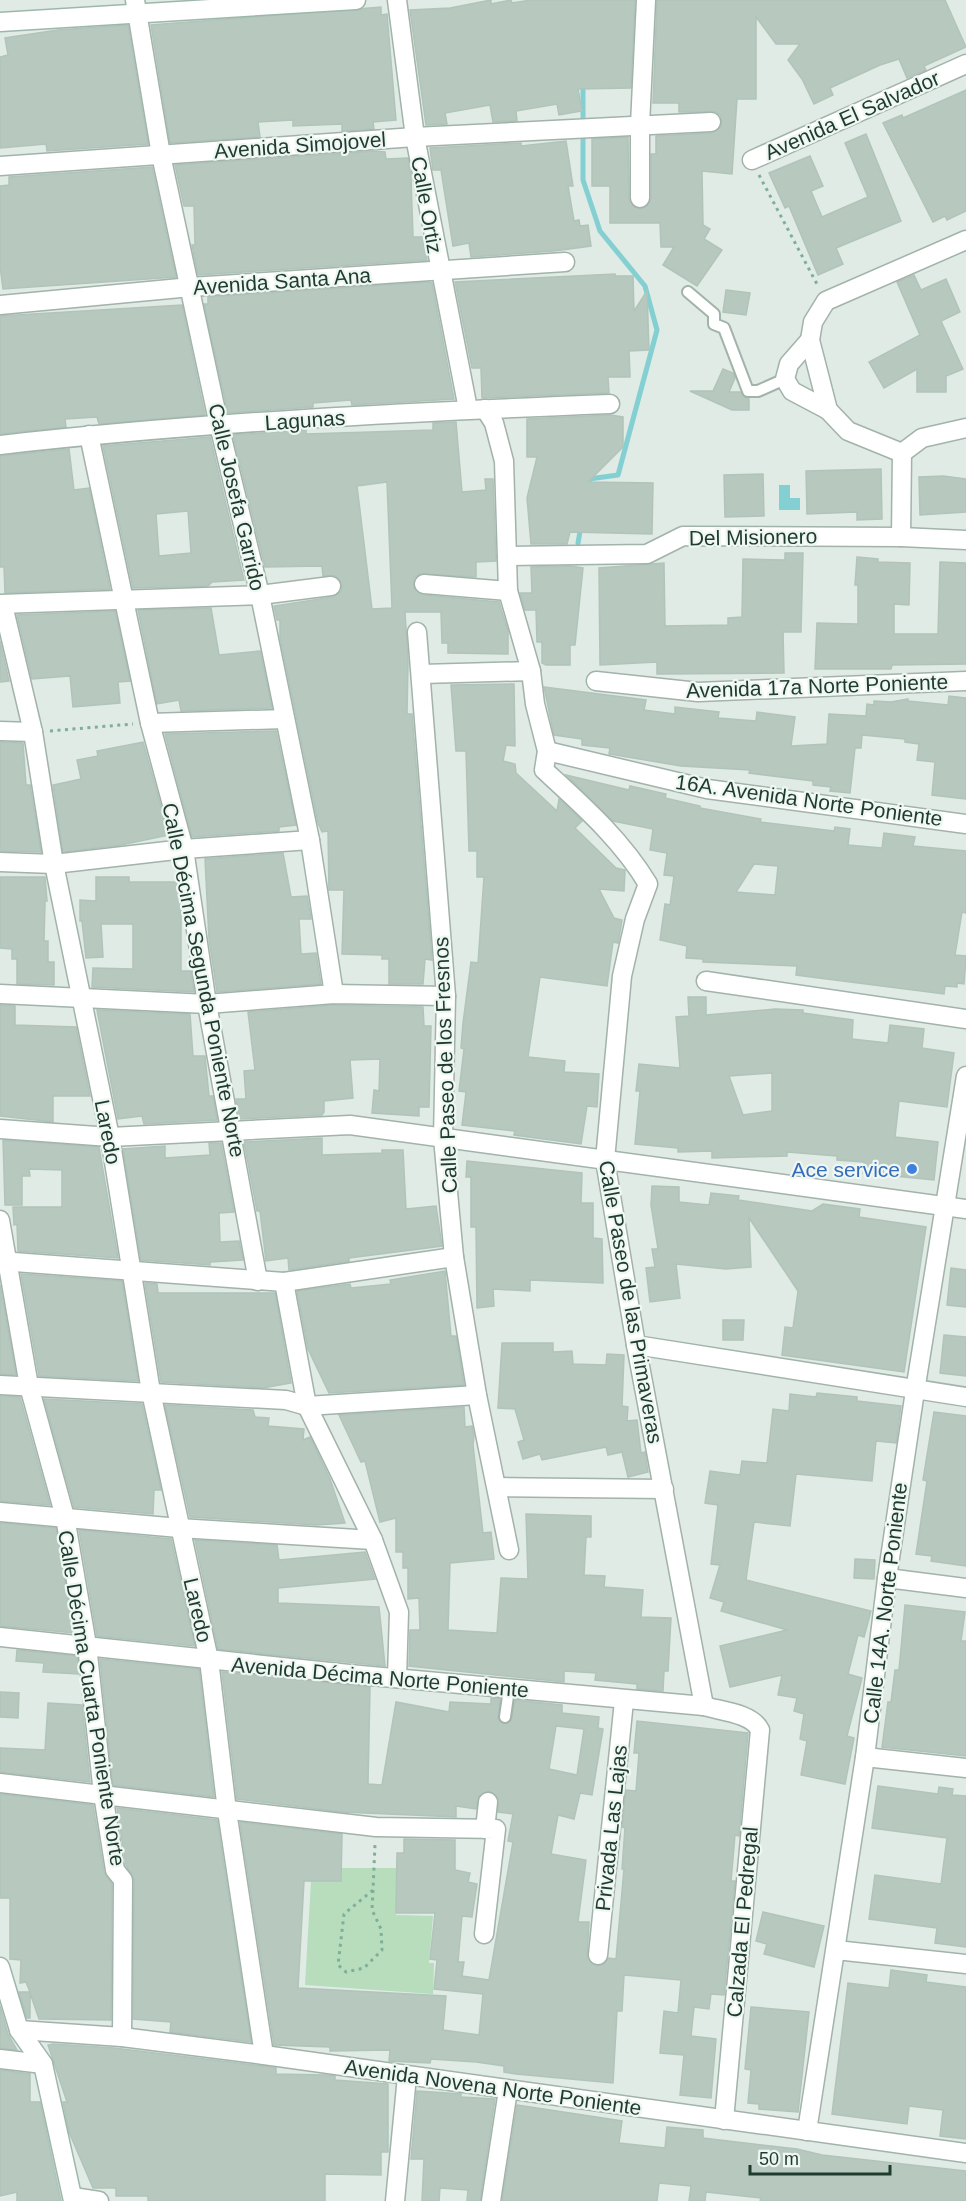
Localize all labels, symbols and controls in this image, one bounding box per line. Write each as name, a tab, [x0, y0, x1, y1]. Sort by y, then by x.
street label: Avenida El Salvador	[761, 66, 943, 164]
street label: Avenida Simojovel	[213, 128, 387, 162]
street label: Calle Ortiz	[407, 155, 447, 255]
street label: Avenida Santa Ana	[192, 263, 372, 299]
street label: Calle Josefa Garrido	[204, 401, 270, 593]
street label: Lagunas	[264, 406, 346, 434]
street label: Del Misionero	[689, 524, 817, 550]
street label: Avenida 17a Norte Poniente	[686, 670, 948, 702]
street label: 16A. Avenida Norte Poniente	[674, 770, 944, 830]
street label: Calle Décima Segunda Poniente Norte	[158, 801, 250, 1159]
street label: Calle Paseo de los Fresnos	[429, 936, 461, 1194]
street label: Laredo	[90, 1098, 126, 1166]
place label: Ace service	[791, 1158, 900, 1181]
street label: Calle Paseo de las Primaveras	[595, 1159, 667, 1445]
marker: Ace service	[905, 1162, 919, 1176]
street label: Calle 14A. Norte Poniente	[859, 1481, 911, 1725]
street label: Calle Décima Cuarta Poniente Norte	[54, 1528, 130, 1868]
street label: Laredo	[179, 1576, 217, 1644]
street label: Avenida Décima Norte Poniente	[230, 1653, 530, 1701]
street label: Privada Las Lajas	[591, 1744, 631, 1912]
street label: Calzada El Pedregal	[722, 1826, 762, 2018]
street label: Avenida Novena Norte Poniente	[343, 2055, 643, 2119]
scale bar	[750, 2138, 890, 2176]
text: 50 m	[759, 2149, 799, 2169]

